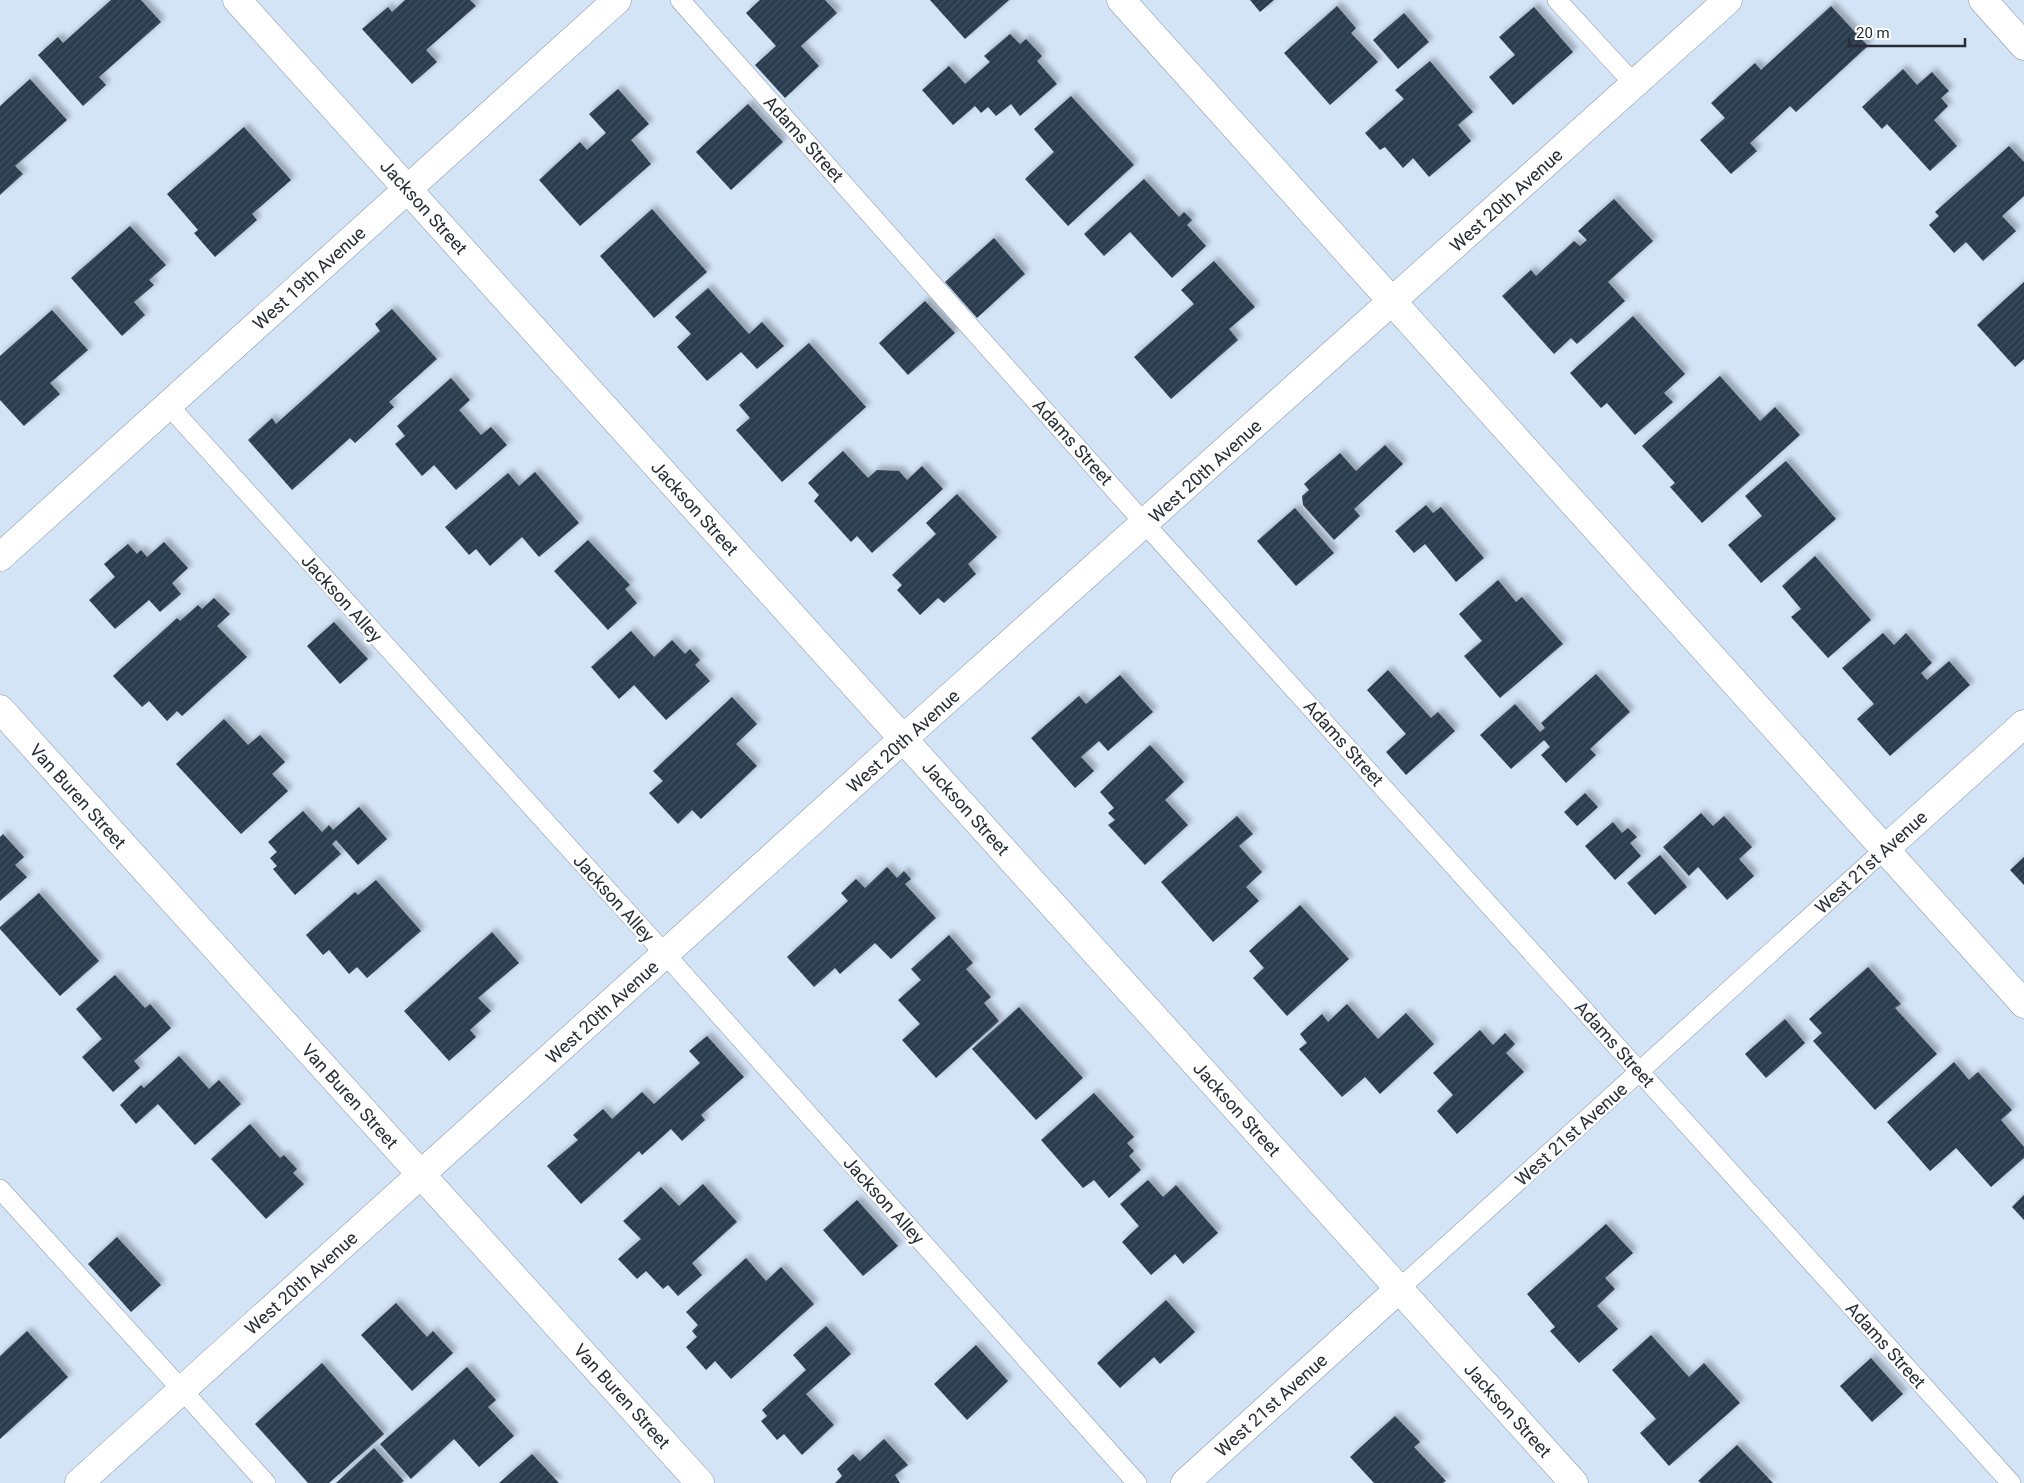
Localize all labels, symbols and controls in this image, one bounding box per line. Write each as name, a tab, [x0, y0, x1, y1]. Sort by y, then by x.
scale bar	[1849, 15, 1965, 47]
text: 20 m	[1856, 24, 1890, 42]
street label: Adams Street	[760, 92, 848, 187]
street label: West 20th Avenue	[1445, 144, 1567, 256]
street label: Jackson Street	[376, 155, 472, 259]
street label: West 19th Avenue	[248, 222, 370, 334]
street label: Adams Street	[1029, 395, 1117, 490]
street label: West 20th Avenue	[1144, 415, 1266, 527]
street label: Jackson Street	[647, 456, 743, 560]
street label: Jackson Alley	[297, 550, 387, 647]
street label: West 20th Avenue	[842, 685, 964, 797]
street label: Adams Street	[1300, 696, 1388, 791]
street label: Van Buren Street	[25, 739, 131, 853]
street label: Jackson Street	[918, 756, 1014, 860]
street label: West 21st Avenue	[1811, 806, 1931, 918]
street label: Jackson Alley	[569, 850, 659, 947]
street label: West 20th Avenue	[541, 956, 663, 1068]
street label: Adams Street	[1571, 997, 1659, 1092]
street label: Van Buren Street	[297, 1039, 403, 1153]
street label: Jackson Street	[1189, 1057, 1285, 1161]
street label: West 21st Avenue	[1511, 1078, 1631, 1190]
street label: Jackson Alley	[839, 1152, 929, 1249]
street label: West 20th Avenue	[240, 1227, 362, 1339]
street label: Adams Street	[1842, 1298, 1930, 1393]
street label: Van Buren Street	[569, 1339, 675, 1453]
street label: West 21st Avenue	[1211, 1349, 1331, 1461]
street label: Jackson Street	[1460, 1358, 1556, 1462]

